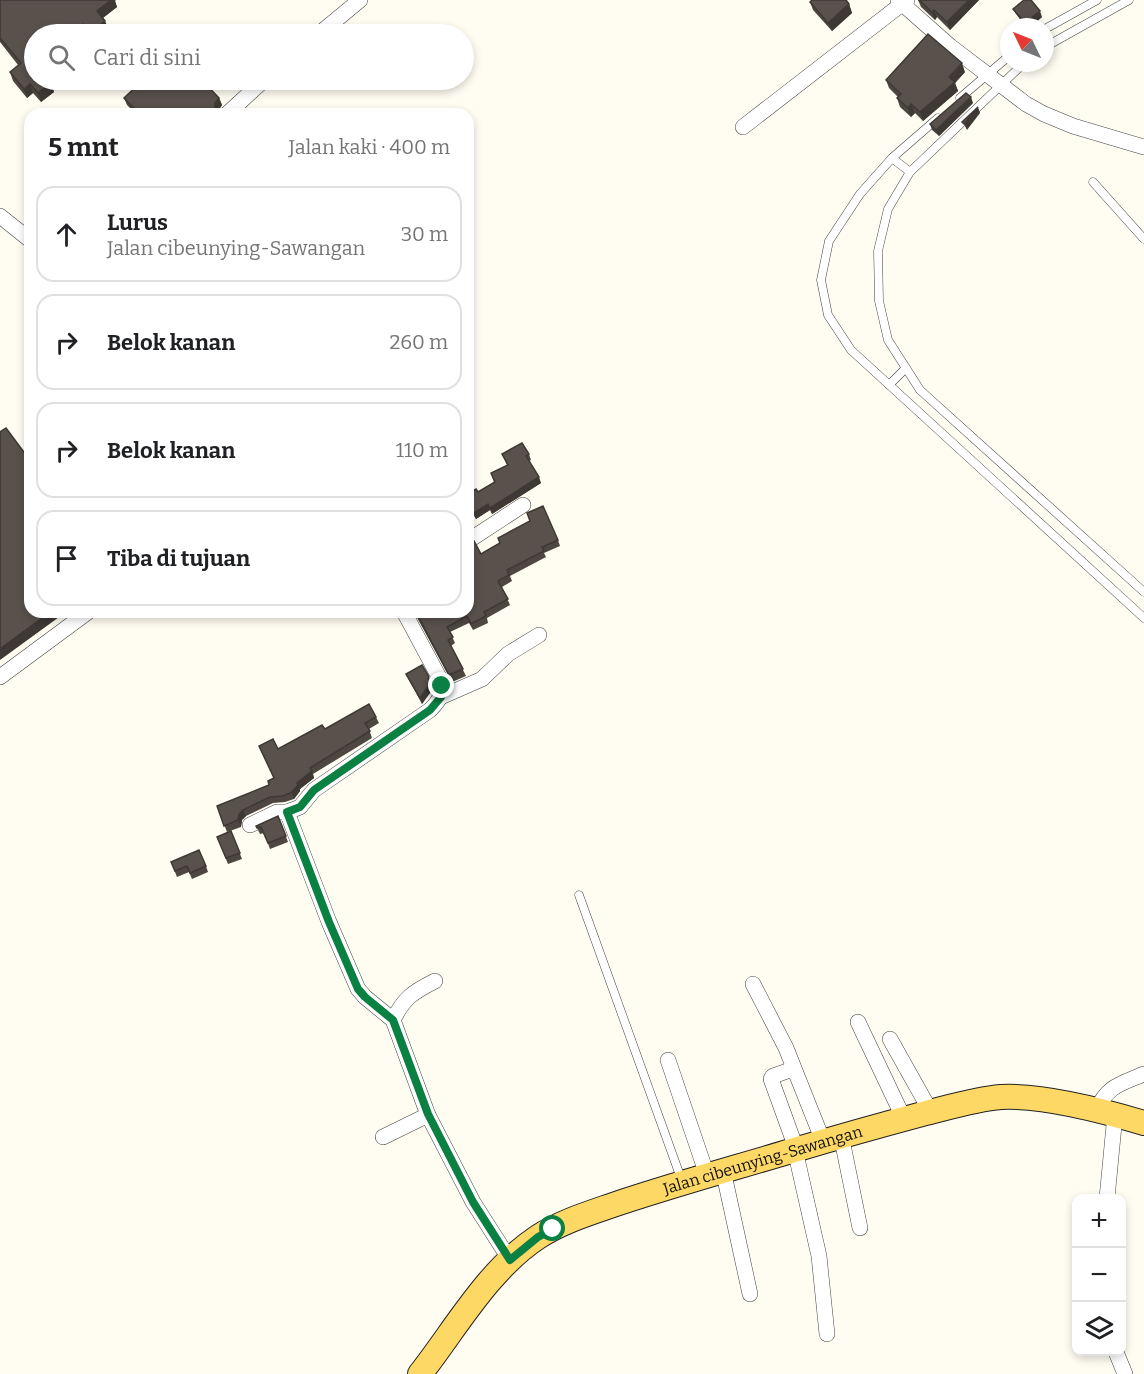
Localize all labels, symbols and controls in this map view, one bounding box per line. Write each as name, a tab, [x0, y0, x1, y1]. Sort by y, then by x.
north arrow	[1000, 18, 1054, 72]
search box	[24, 24, 474, 90]
icon: search	[45, 41, 78, 74]
text: Cari di sini	[93, 44, 201, 71]
text: 5 mnt	[48, 132, 119, 163]
text: Jalan kaki · 400 m	[288, 135, 450, 159]
text: Lurus	[107, 209, 168, 236]
icon: ahead	[50, 218, 83, 251]
text: 30 m	[401, 222, 448, 246]
text: Jalan cibeunying-Sawangan	[107, 236, 365, 260]
icon: right	[50, 326, 83, 359]
text: Belok kanan	[107, 329, 235, 356]
text: 260 m	[389, 330, 448, 354]
icon: right	[50, 434, 83, 467]
text: Belok kanan	[107, 437, 235, 464]
text: 110 m	[396, 438, 448, 462]
icon: arrive	[50, 542, 83, 575]
text: Tiba di tujuan	[107, 545, 250, 572]
route end	[428, 672, 454, 698]
street label: Jalan cibeunying-Sawangan	[660, 1122, 865, 1199]
map controls	[1072, 1194, 1126, 1356]
button: +	[1072, 1194, 1126, 1248]
route start	[539, 1215, 565, 1241]
button: −	[1072, 1248, 1126, 1302]
button: layers	[1072, 1302, 1126, 1356]

